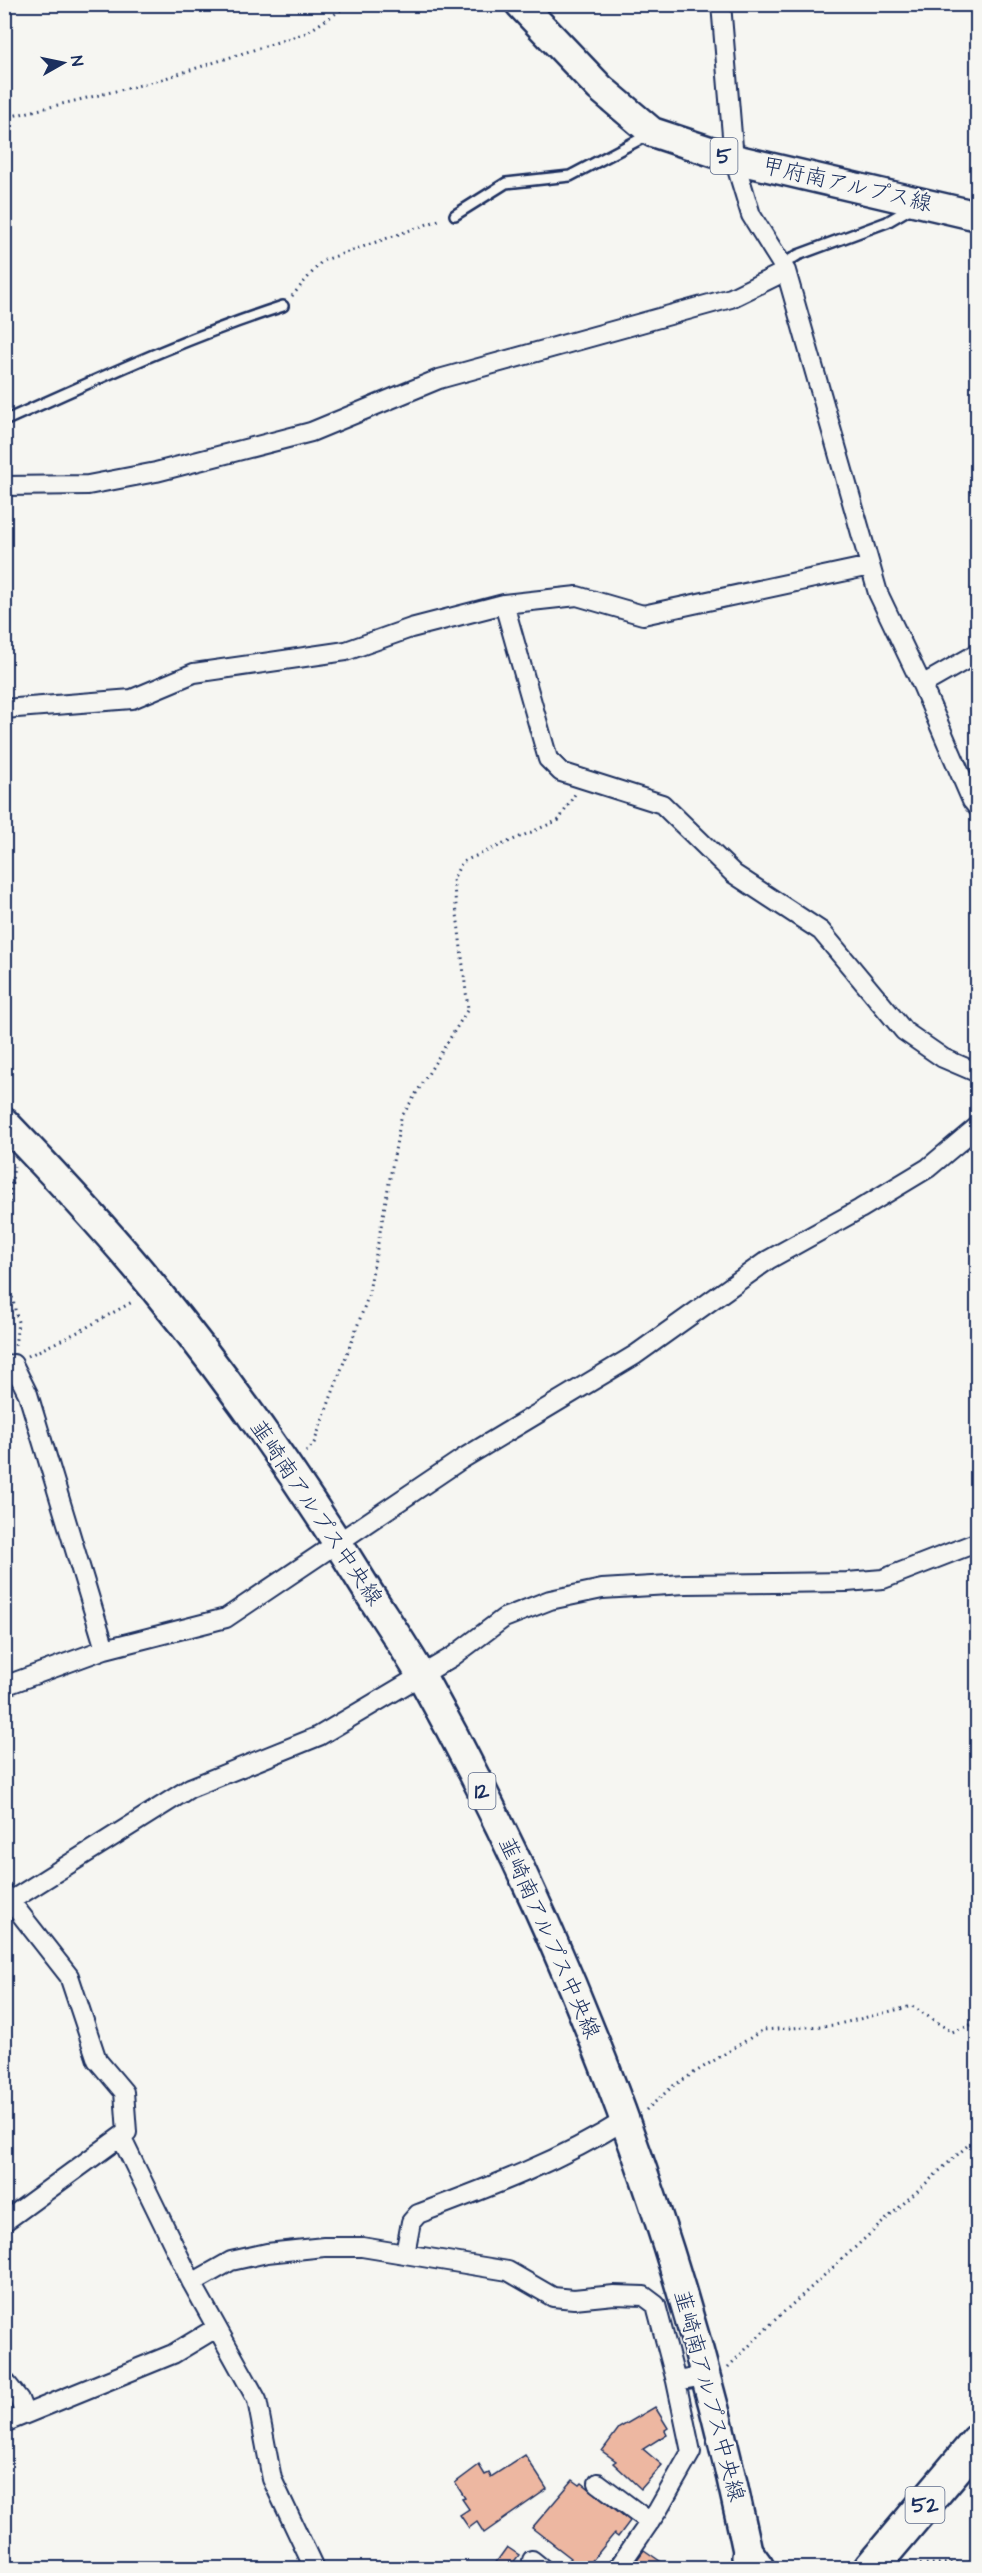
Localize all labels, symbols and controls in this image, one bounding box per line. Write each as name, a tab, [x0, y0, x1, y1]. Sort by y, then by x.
north arrow	[33, 33, 93, 93]
text: N	[65, 54, 88, 67]
road number: 5	[710, 138, 738, 174]
street label: 甲府南アルプス線	[759, 150, 935, 220]
street label: 韮崎南アルプス中央線	[242, 1414, 390, 1612]
road number: 12	[468, 1773, 496, 1809]
street label: 韮崎南アルプス中央線	[491, 1832, 607, 2044]
street label: 韮崎南アルプス中央線	[666, 2287, 752, 2505]
road number: 52	[906, 2487, 944, 2523]

